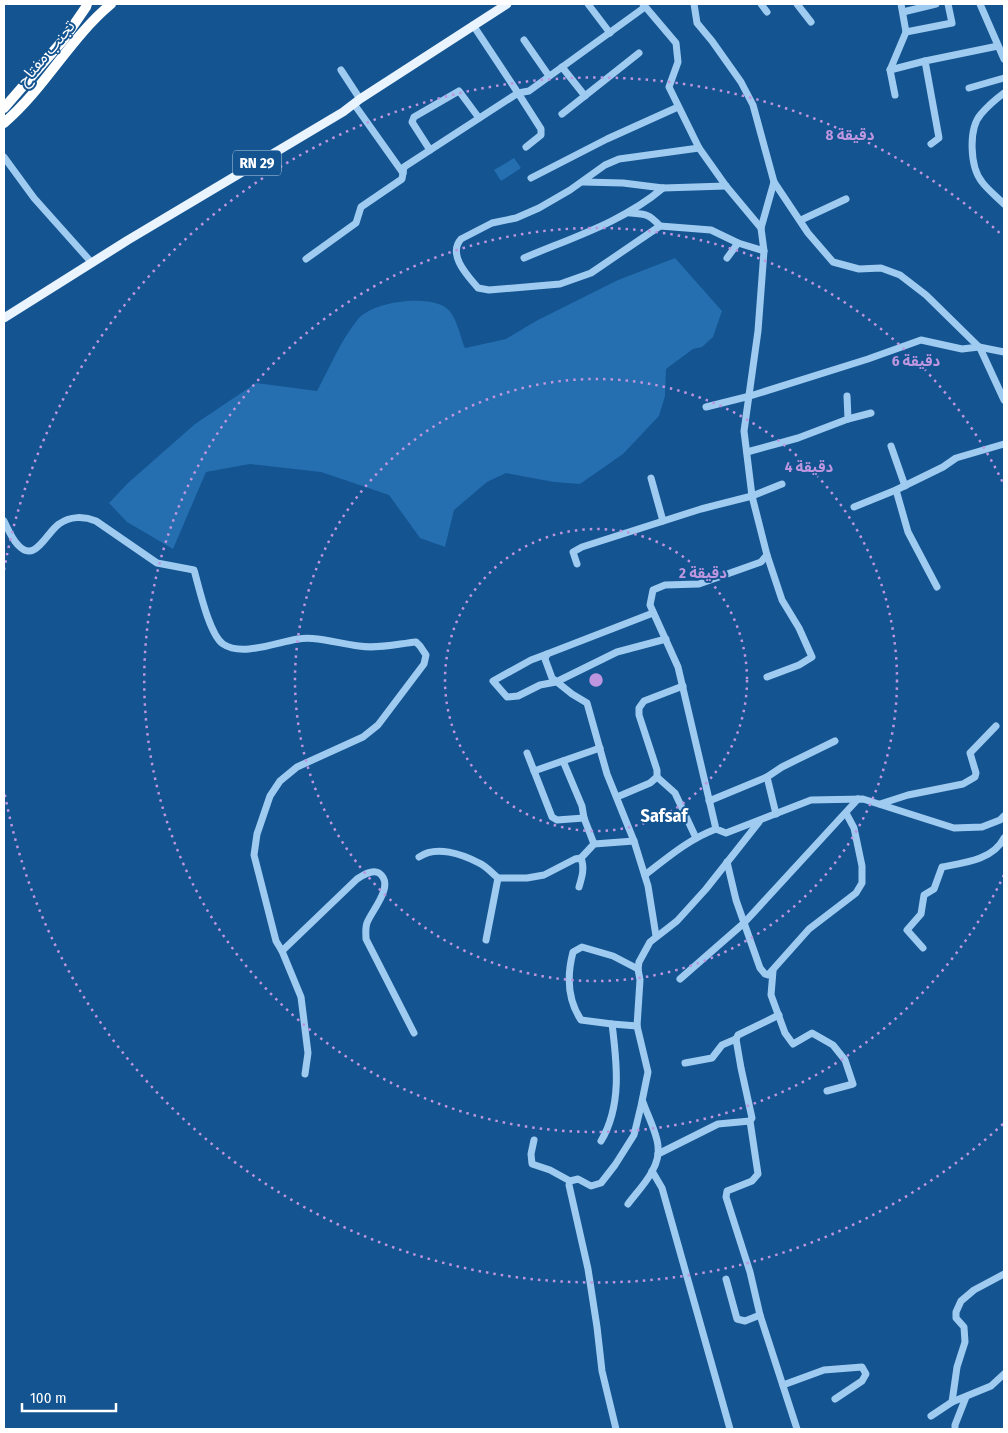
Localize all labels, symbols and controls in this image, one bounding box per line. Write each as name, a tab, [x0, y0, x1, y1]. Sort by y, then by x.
street label: تجنب مفتاح	[13, 16, 81, 91]
text: 8 دقيقة	[826, 126, 875, 144]
road number: RN 29	[233, 150, 281, 176]
text: 6 دقيقة	[892, 352, 941, 370]
text: 4 دقيقة	[785, 458, 834, 476]
text: 2 دقيقة	[678, 564, 727, 582]
centre of rings	[587, 671, 605, 689]
district label: Safsaf	[641, 805, 689, 827]
scale bar	[22, 1380, 116, 1412]
text: 100 m	[30, 1389, 67, 1407]

